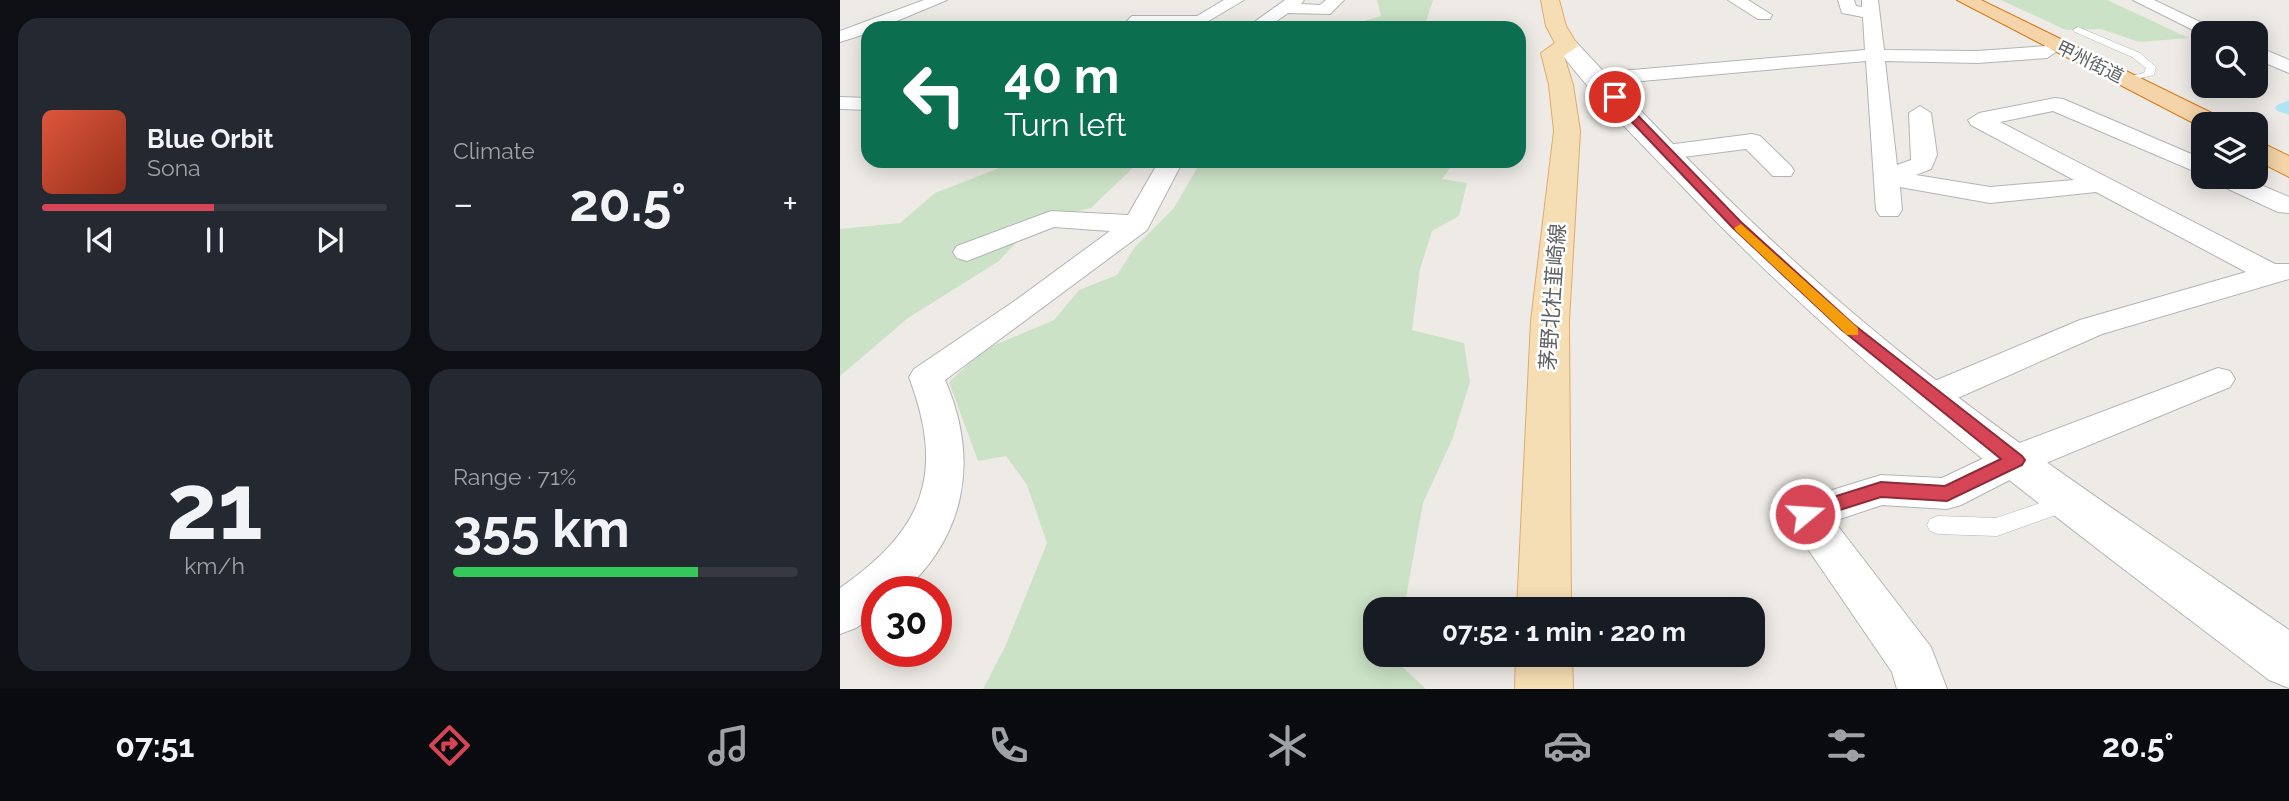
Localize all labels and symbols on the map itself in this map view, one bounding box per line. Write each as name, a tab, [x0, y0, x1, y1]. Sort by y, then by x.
street label: 甲州街道	[2053, 36, 2127, 87]
pin	[1585, 67, 1645, 127]
street label: 茅野北杜韮崎線	[1535, 223, 1570, 371]
position arrow	[1768, 477, 1842, 551]
speed limit sign: 30	[861, 576, 952, 667]

